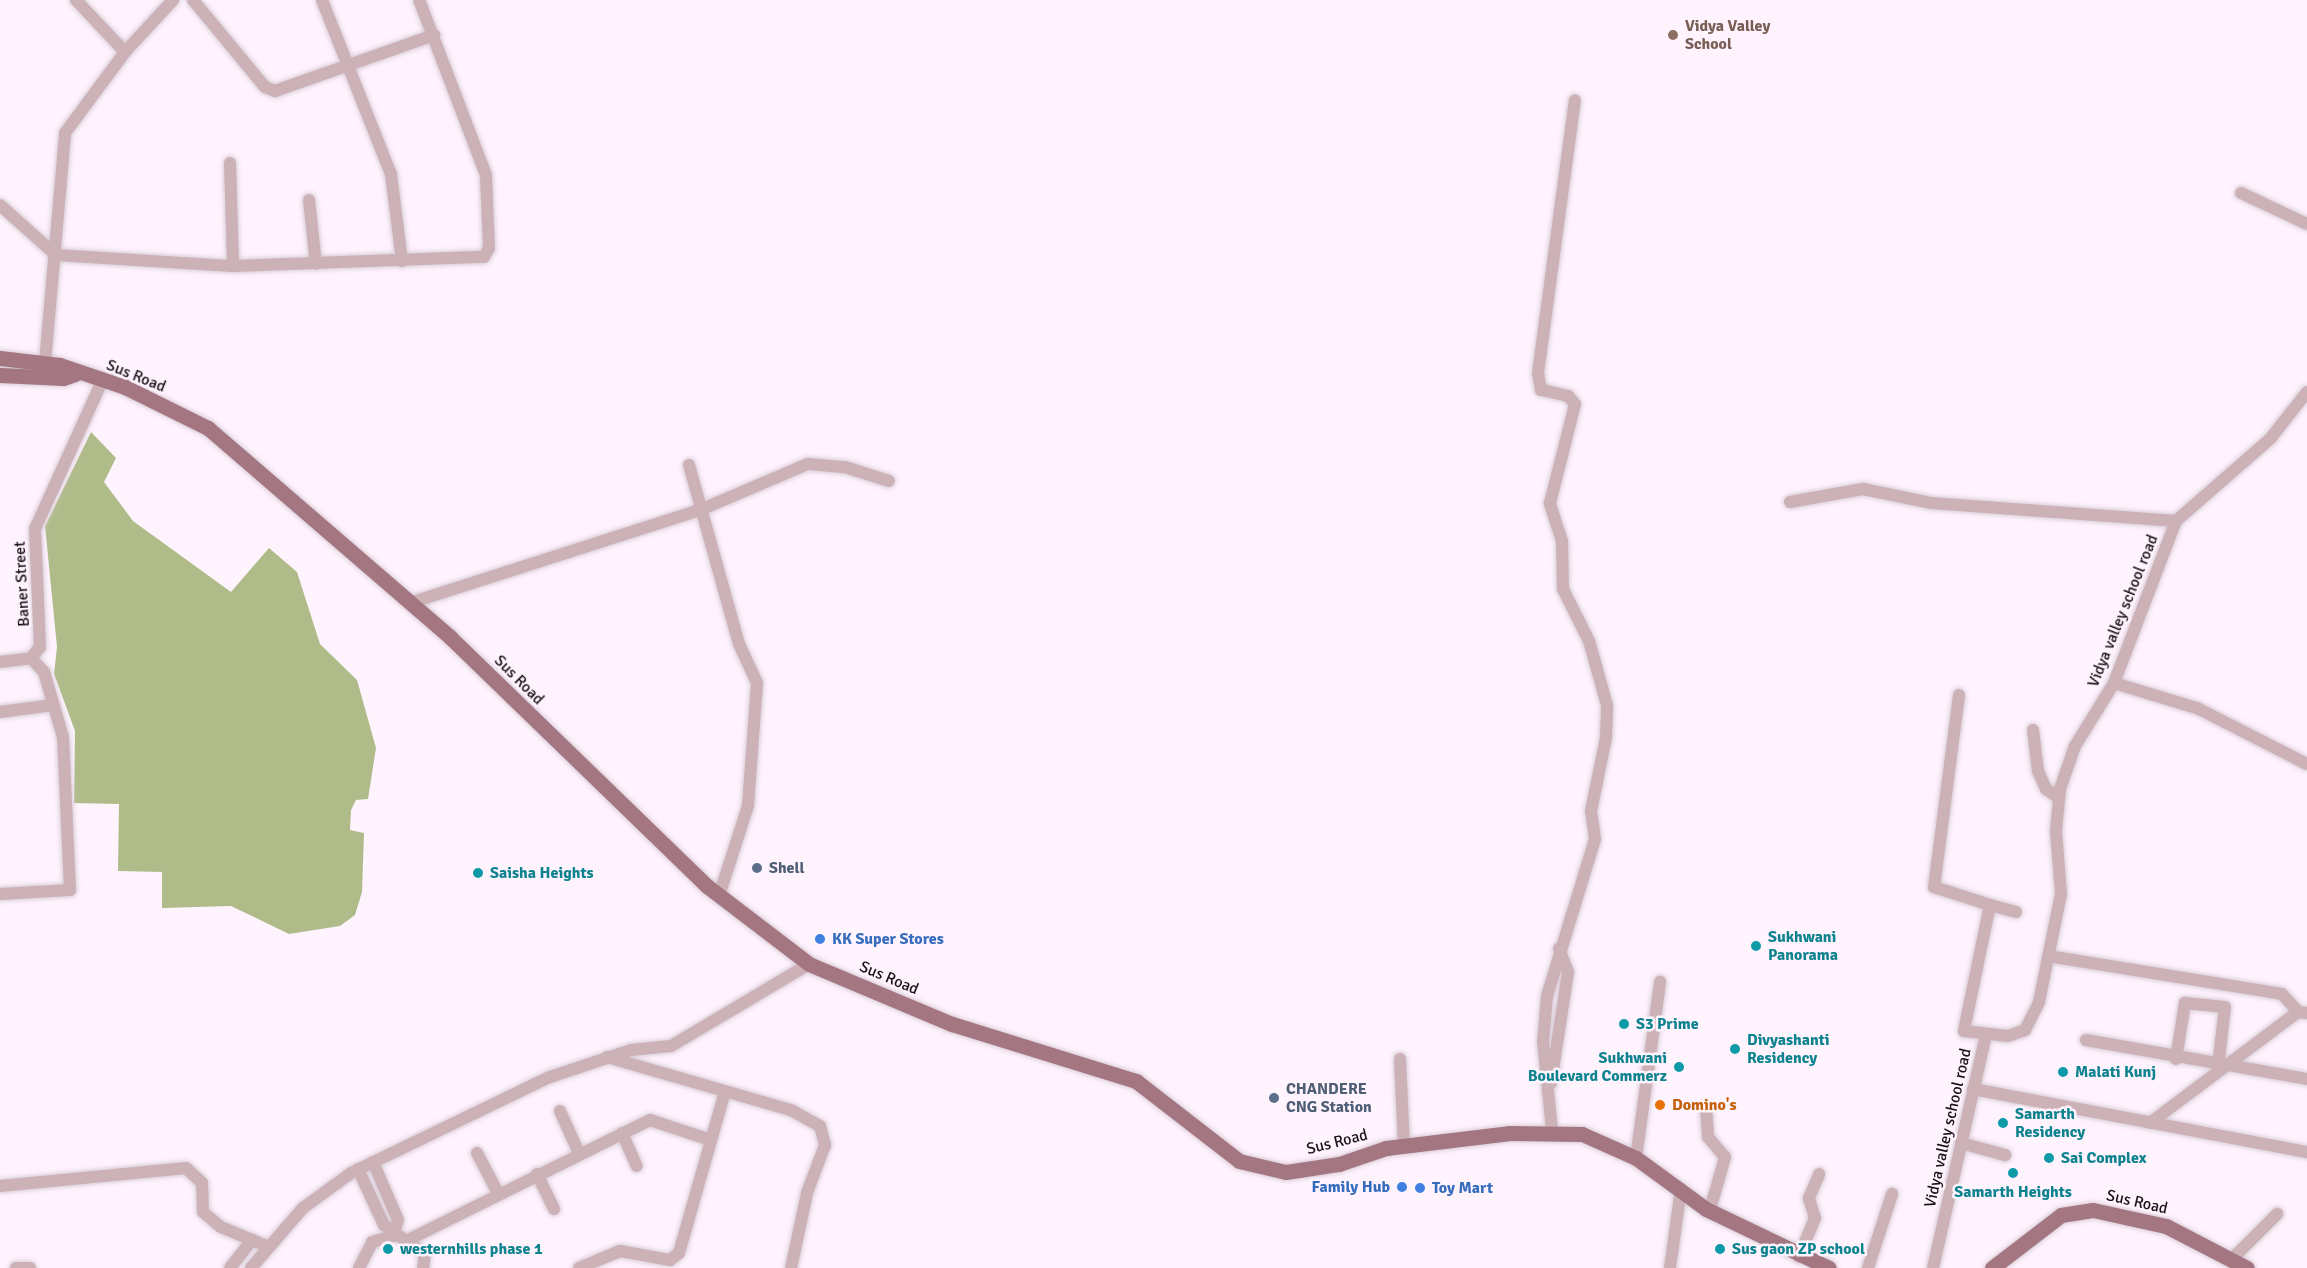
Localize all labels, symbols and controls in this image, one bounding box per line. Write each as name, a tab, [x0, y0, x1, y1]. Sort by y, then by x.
place label: Vidya Valley School	[1685, 16, 1770, 54]
marker: Vidya Valley School	[1666, 28, 1680, 42]
street label: Sus Road	[103, 355, 169, 397]
street label: Vidya valley school road	[2084, 532, 2162, 690]
street label: Baner Street	[10, 541, 34, 627]
street label: Sus Road	[490, 651, 548, 709]
place label: Shell	[769, 858, 804, 878]
marker: Shell	[750, 861, 764, 875]
place label: Saisha Heights	[490, 863, 594, 883]
marker: Saisha Heights	[471, 866, 485, 880]
place label: Sukhwani Panorama	[1768, 927, 1838, 965]
place label: KK Super Stores	[832, 929, 944, 949]
marker: KK Super Stores	[813, 932, 827, 946]
marker: Sukhwani Panorama	[1749, 939, 1763, 953]
street label: Sus Road	[857, 957, 921, 999]
place label: S3 Prime	[1636, 1014, 1699, 1034]
marker: S3 Prime	[1617, 1017, 1631, 1031]
place label: Divyashanti Residency	[1747, 1030, 1829, 1068]
marker: Divyashanti Residency	[1728, 1042, 1742, 1056]
street label: Vidya valley school road	[1920, 1047, 1976, 1209]
place label: Sukhwani Boulevard Commerz	[1528, 1048, 1667, 1086]
marker: Sukhwani Boulevard Commerz	[1672, 1060, 1686, 1074]
place label: Malati Kunj	[2075, 1062, 2156, 1082]
marker: Malati Kunj	[2056, 1065, 2070, 1079]
place label: CHANDERE CNG Station	[1286, 1079, 1372, 1117]
marker: CHANDERE CNG Station	[1267, 1091, 1281, 1105]
place label: Domino's	[1672, 1095, 1737, 1115]
marker: Domino's	[1653, 1098, 1667, 1112]
place label: Samarth Residency	[2015, 1104, 2085, 1142]
marker: Samarth Residency	[1996, 1116, 2010, 1130]
street label: Sus Road	[1304, 1125, 1370, 1159]
place label: Sai Complex	[2061, 1148, 2147, 1168]
marker: Sai Complex	[2042, 1151, 2056, 1165]
marker: Samarth Heights	[2006, 1166, 2020, 1180]
place label: Family Hub	[1312, 1177, 1390, 1197]
place label: Toy Mart	[1432, 1178, 1493, 1198]
marker: Family Hub	[1395, 1180, 1409, 1194]
marker: Toy Mart	[1413, 1181, 1427, 1195]
place label: Samarth Heights	[1954, 1182, 2072, 1202]
street label: Sus Road	[2104, 1186, 2170, 1218]
place label: westernhills phase 1	[400, 1239, 543, 1259]
place label: Sus gaon ZP school	[1732, 1239, 1865, 1259]
marker: westernhills phase 1	[381, 1242, 395, 1256]
marker: Sus gaon ZP school	[1713, 1242, 1727, 1256]

